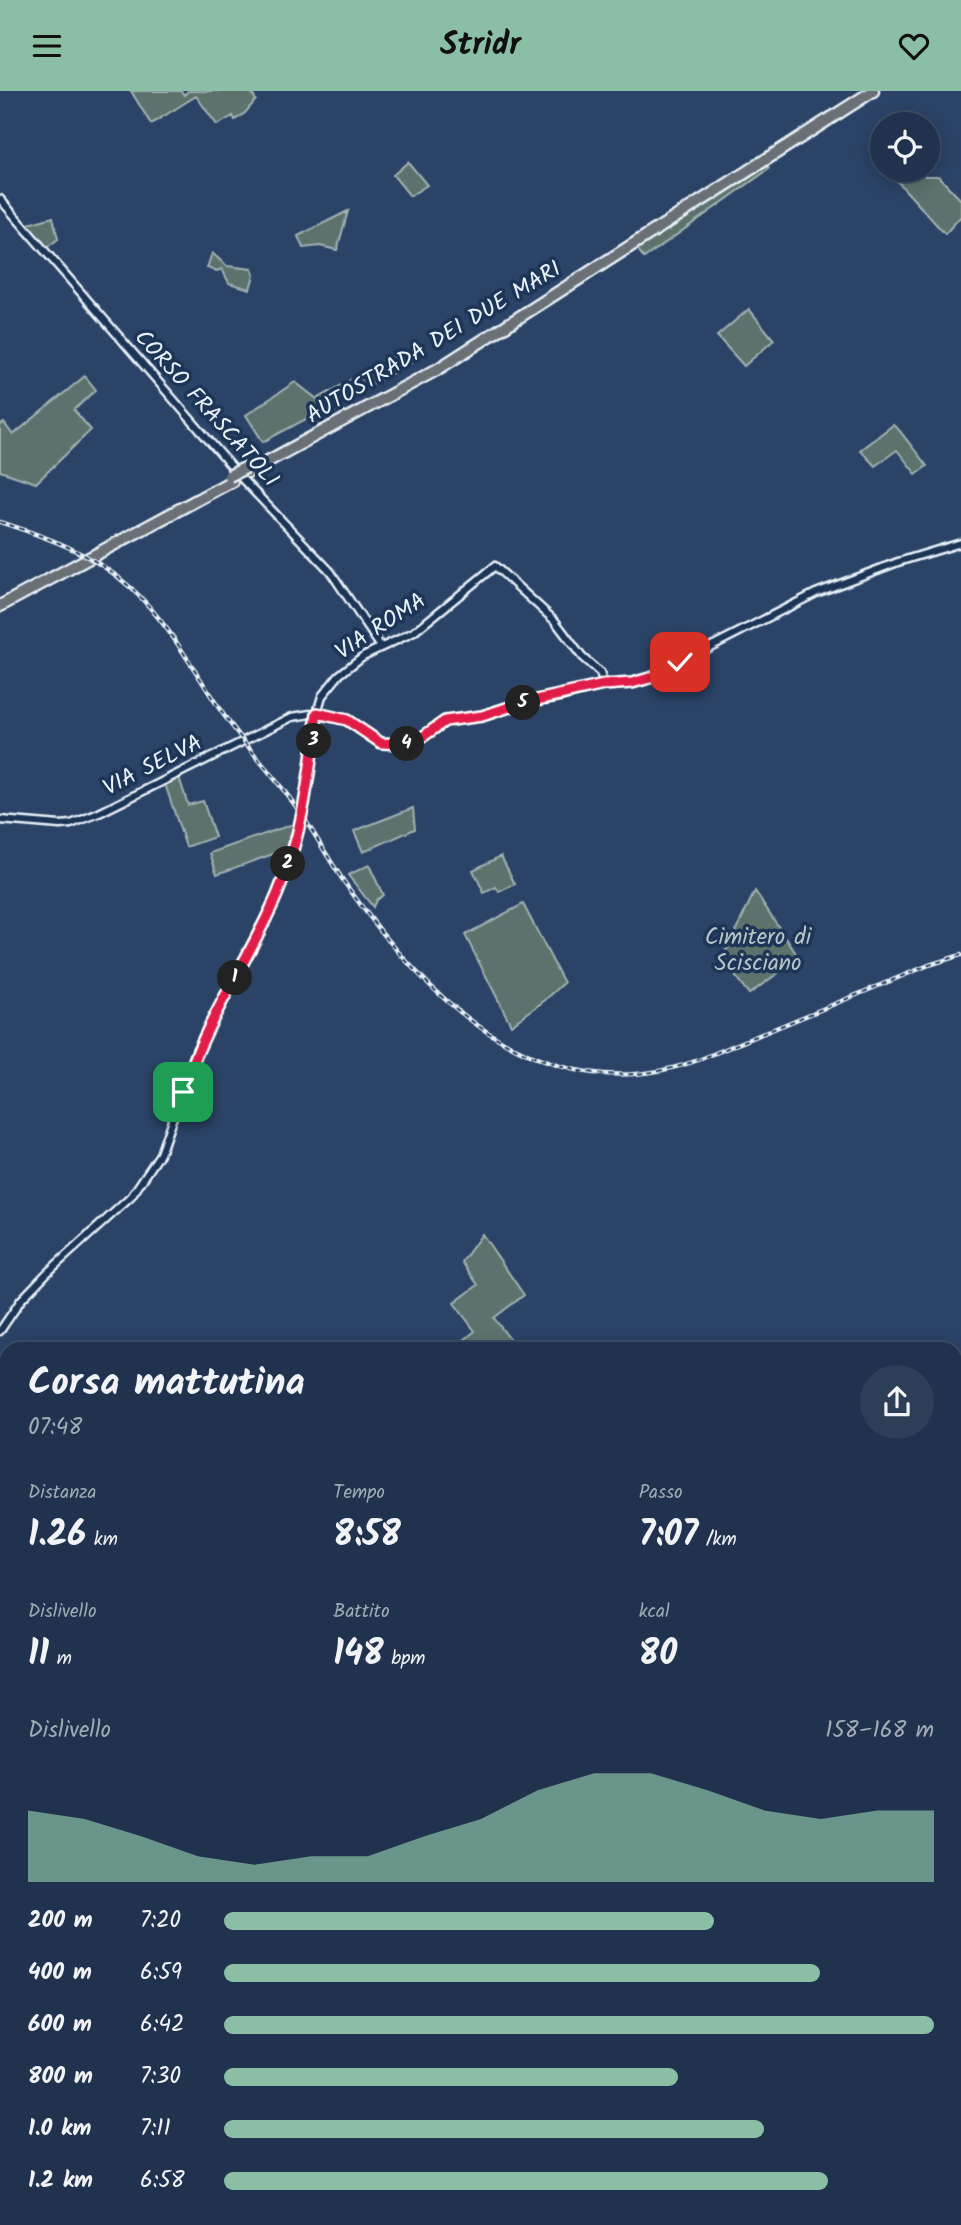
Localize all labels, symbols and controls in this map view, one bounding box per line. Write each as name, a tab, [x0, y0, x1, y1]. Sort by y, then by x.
text: Stridr	[440, 20, 521, 71]
icon: menu	[28, 27, 66, 65]
icon: heart	[895, 27, 933, 65]
map controls	[870, 112, 940, 182]
button: locate	[870, 112, 940, 182]
street label: AUTOSTRADA DEI DUE MARI	[299, 252, 569, 434]
street label: CORSO FRASCATOLI	[125, 322, 287, 496]
street label: VIA ROMA	[328, 584, 434, 670]
pin	[650, 632, 710, 692]
icon: check	[661, 643, 699, 681]
pin: 5	[505, 685, 540, 721]
text: 5	[518, 687, 527, 717]
pin: 3	[296, 723, 332, 759]
text: 3	[308, 725, 319, 755]
street label: VIA SELVA	[97, 726, 209, 806]
pin: 4	[390, 727, 424, 761]
text: 4	[401, 728, 412, 758]
pin: 2	[270, 847, 306, 881]
text: 2	[282, 848, 293, 878]
park label: Cimitero di Scisciano	[705, 920, 813, 982]
pin: 1	[218, 961, 252, 995]
text: 1	[232, 962, 237, 992]
pin	[153, 1062, 213, 1122]
icon: arrive	[164, 1073, 202, 1111]
text: Corsa mattutina	[28, 1354, 305, 1414]
button: share	[860, 1365, 934, 1439]
text: 07:48	[28, 1410, 82, 1446]
text: Distanza	[28, 1478, 97, 1508]
text: Tempo	[333, 1478, 385, 1508]
text: Passo	[639, 1478, 683, 1508]
text: 1.26	[28, 1508, 86, 1564]
text: 8:58	[333, 1508, 401, 1564]
text: 7:07	[639, 1508, 698, 1564]
text: km	[86, 1525, 118, 1555]
text: /km	[698, 1525, 737, 1555]
text: Dislivello	[28, 1597, 97, 1627]
text: Battito	[333, 1597, 390, 1627]
text: kcal	[639, 1597, 670, 1627]
text: 11	[28, 1627, 49, 1683]
text: 148	[333, 1627, 384, 1683]
text: 80	[639, 1627, 677, 1683]
text: m	[49, 1644, 72, 1674]
text: bpm	[384, 1644, 425, 1674]
text: Dislivello	[28, 1713, 111, 1749]
text: 158–168 m	[825, 1713, 934, 1749]
text: 200 m	[28, 1903, 93, 1939]
text: 7:20	[140, 1903, 181, 1939]
text: 400 m	[28, 1955, 92, 1991]
text: 6:59	[140, 1955, 182, 1991]
text: 600 m	[28, 2007, 92, 2043]
text: 6:42	[140, 2007, 184, 2043]
text: 800 m	[28, 2059, 93, 2095]
text: 7:30	[140, 2059, 181, 2095]
text: 1.0 km	[28, 2111, 91, 2147]
text: 7:11	[140, 2111, 171, 2147]
text: 1.2 km	[28, 2163, 93, 2199]
text: 6:58	[140, 2163, 185, 2199]

